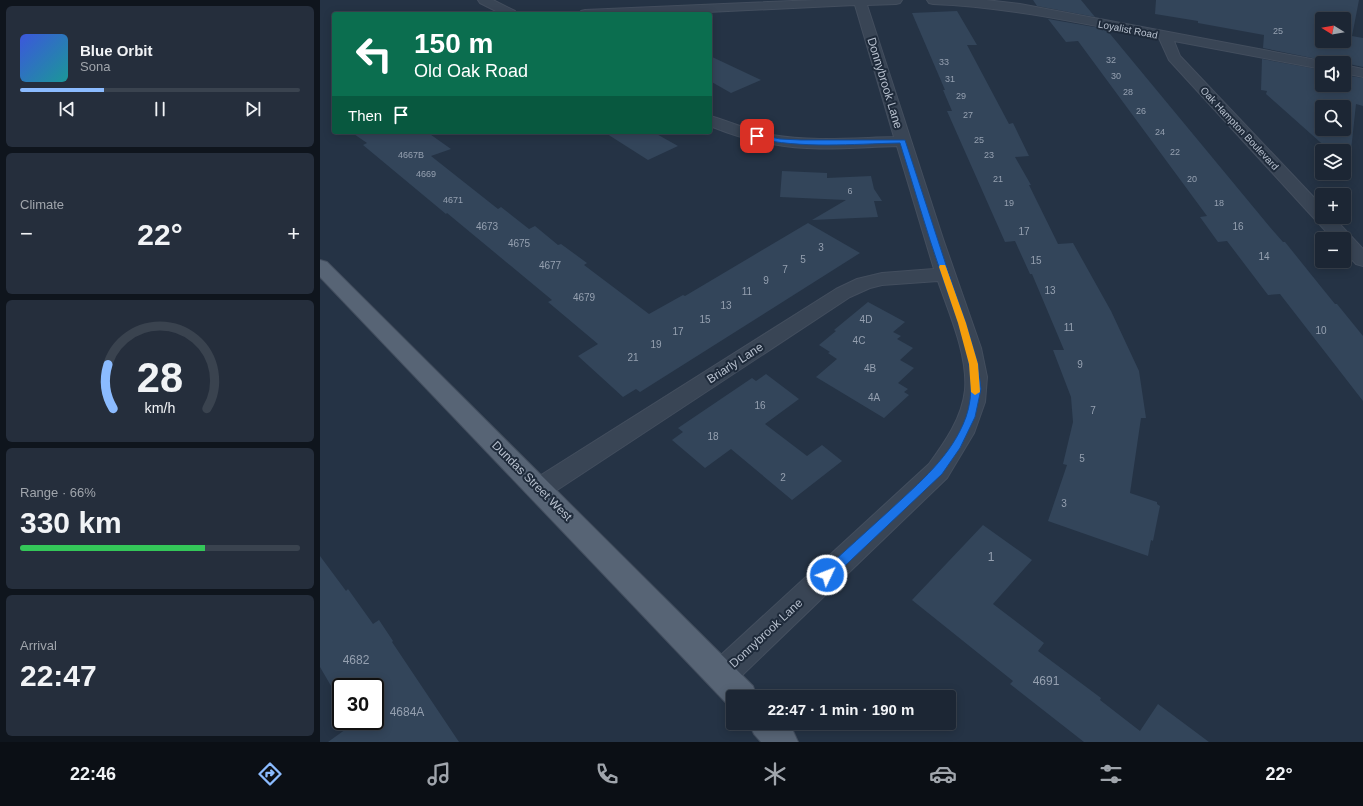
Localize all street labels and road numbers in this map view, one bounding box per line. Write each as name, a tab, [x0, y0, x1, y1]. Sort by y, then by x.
street label: Loyalist Road	[1097, 18, 1159, 41]
street label: Donnybrook Lane	[864, 36, 906, 131]
street label: Oak Hampton Boulevard	[1198, 85, 1281, 172]
street label: Briarly Lane	[704, 340, 766, 386]
street label: Dundas Street West	[489, 438, 575, 524]
street label: Donnybrook Lane	[727, 595, 806, 670]

